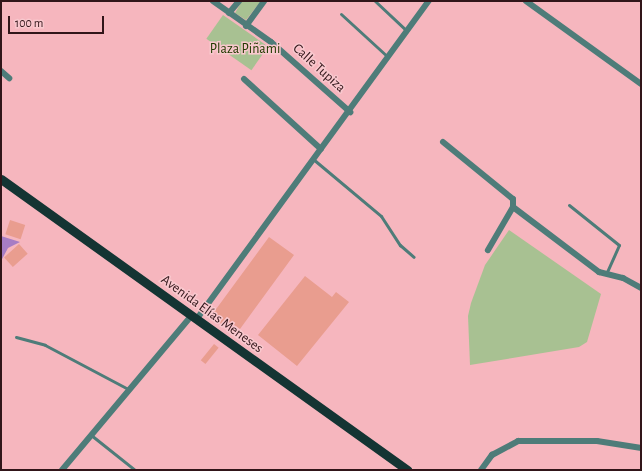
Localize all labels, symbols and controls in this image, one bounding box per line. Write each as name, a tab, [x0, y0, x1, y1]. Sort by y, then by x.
scale bar	[10, 8, 106, 34]
text: 100 m	[15, 17, 43, 29]
street label: Calle Tupiza	[289, 40, 349, 96]
park label: Plaza Piñami	[210, 41, 280, 57]
street label: Avenida Elías Meneses	[158, 271, 266, 357]

